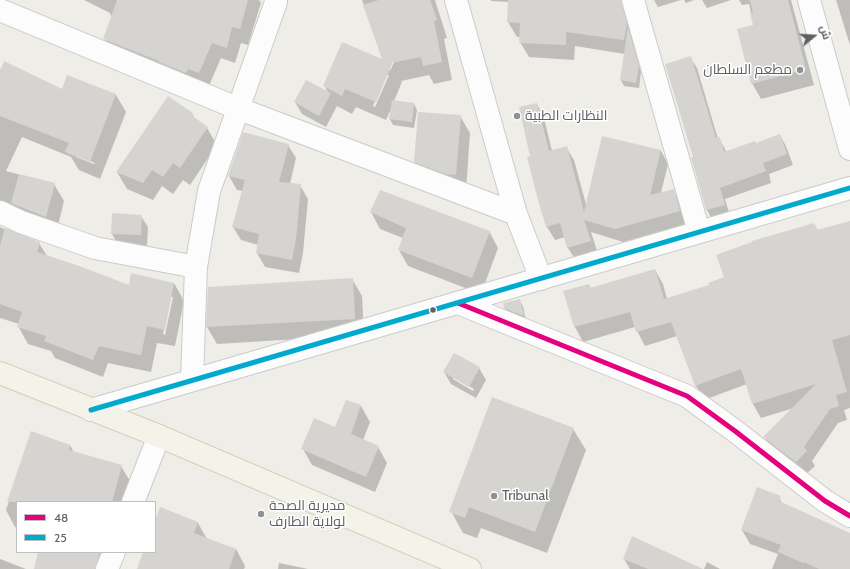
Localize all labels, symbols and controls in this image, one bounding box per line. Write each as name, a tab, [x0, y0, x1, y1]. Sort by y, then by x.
north arrow	[794, 16, 834, 56]
text: ش	[817, 23, 834, 41]
place label: مطعم السلطان	[703, 62, 792, 78]
marker: مطعم السلطان	[795, 65, 805, 75]
place label: النظارات الطبية	[525, 108, 607, 124]
marker: النظارات الطبية	[512, 111, 522, 121]
unlabelled marker	[428, 305, 438, 315]
place label: Tribunal	[502, 488, 549, 504]
marker: Tribunal	[489, 491, 499, 501]
place label: مديرية الصحة لولاية الطارف	[269, 498, 346, 530]
legend	[16, 501, 156, 553]
marker: مديرية الصحة لولاية الطارف	[256, 509, 266, 519]
text: 48	[54, 510, 68, 525]
text: 25	[54, 530, 67, 545]

